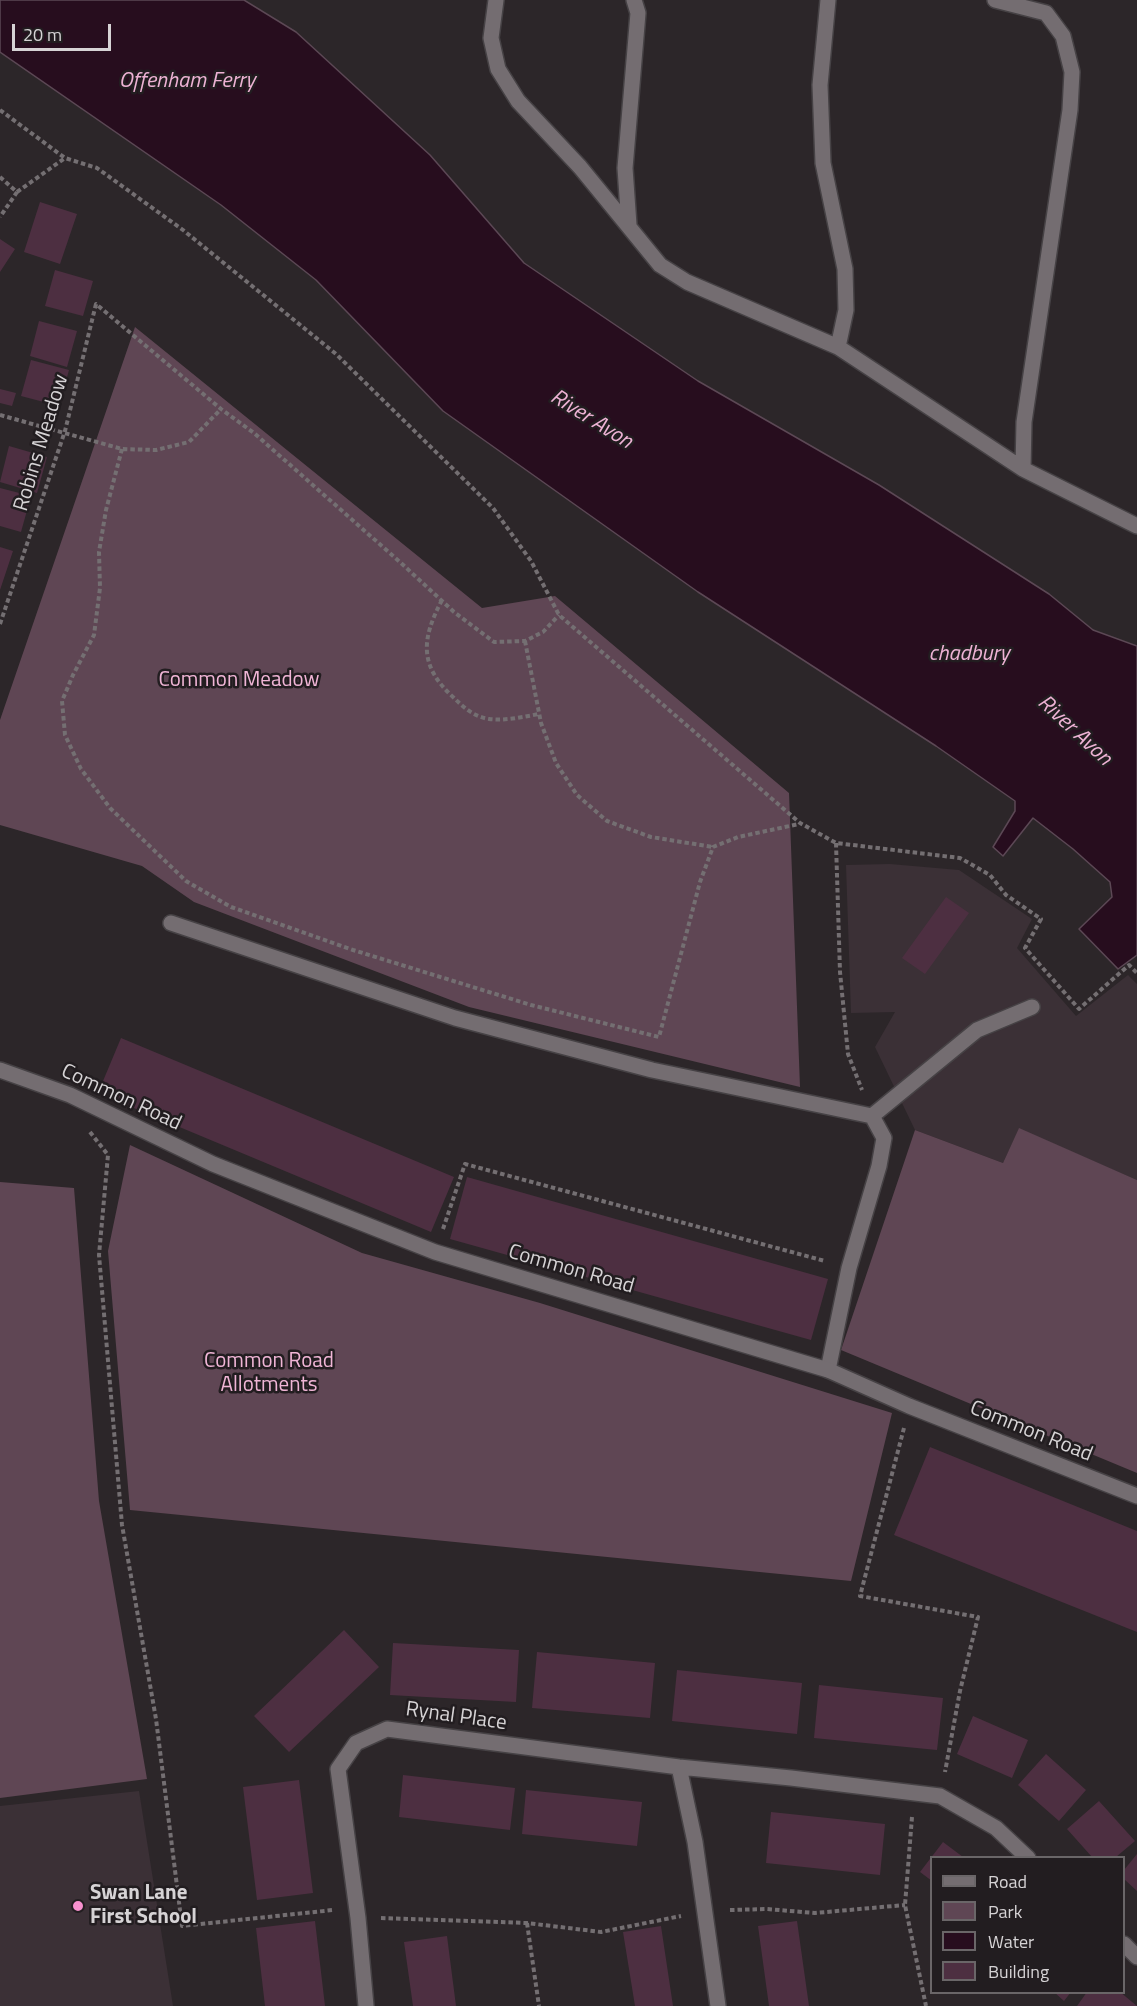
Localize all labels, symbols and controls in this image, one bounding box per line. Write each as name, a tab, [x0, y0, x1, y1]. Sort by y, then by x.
scale bar	[15, 12, 114, 50]
text: 20 m	[23, 21, 62, 48]
water label: Offenham Ferry	[119, 69, 255, 95]
street label: Robins Meadow	[9, 371, 75, 515]
water label: River Avon	[545, 384, 637, 456]
water label: chadbury	[929, 642, 1009, 668]
park label: Common Meadow	[158, 668, 320, 694]
water label: River Avon	[1031, 690, 1117, 772]
street label: Common Road	[57, 1059, 185, 1137]
street label: Common Road	[505, 1240, 637, 1300]
park label: Common Road Allotments	[204, 1349, 334, 1399]
street label: Common Road	[966, 1396, 1096, 1468]
street label: Rynal Place	[404, 1697, 508, 1737]
legend	[930, 1856, 1125, 1994]
text: Road	[988, 1868, 1027, 1895]
place label: Swan Lane First School	[90, 1881, 197, 1931]
text: Park	[988, 1898, 1022, 1925]
marker: Swan Lane First School	[71, 1899, 85, 1913]
text: Water	[988, 1928, 1034, 1955]
text: Building	[988, 1958, 1049, 1985]

